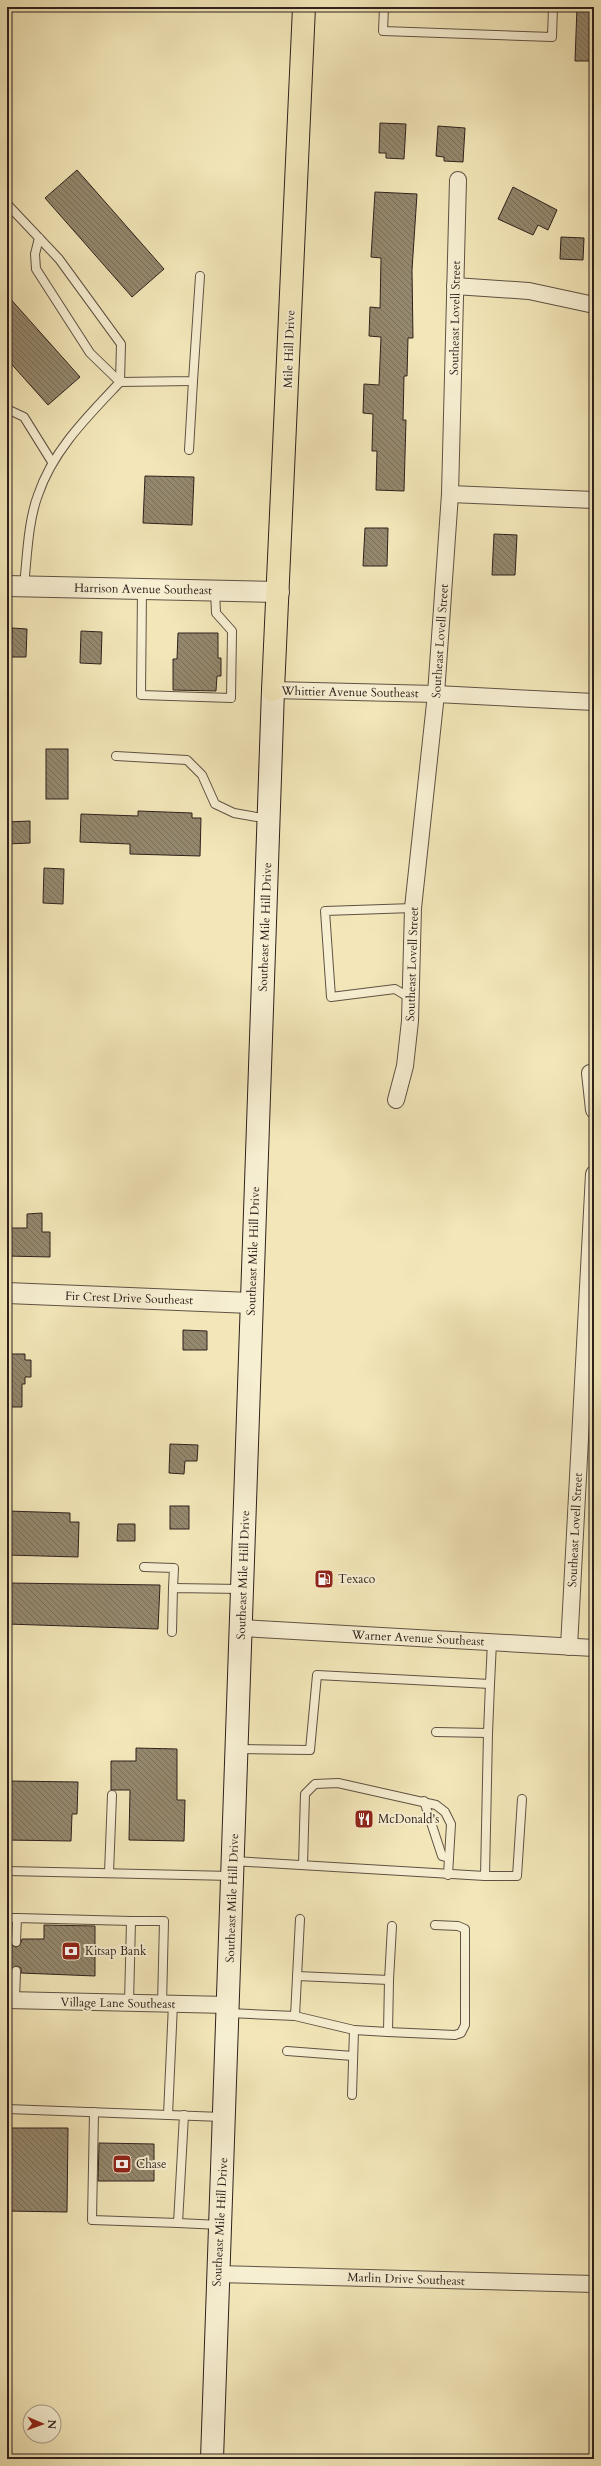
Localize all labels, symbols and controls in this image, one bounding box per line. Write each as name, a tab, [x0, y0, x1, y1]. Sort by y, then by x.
street label: Southeast Lovell Street	[446, 260, 464, 375]
street label: Mile Hill Drive	[280, 310, 298, 388]
street label: Harrison Avenue Southeast	[74, 580, 212, 598]
street label: Southeast Lovell Street	[428, 583, 452, 699]
street label: Whittier Avenue Southeast	[280, 683, 419, 701]
street label: Southeast Mile Hill Drive	[255, 862, 275, 992]
street label: Southeast Lovell Street	[402, 906, 422, 1022]
street label: Southeast Mile Hill Drive	[243, 1186, 263, 1316]
street label: Fir Crest Drive Southeast	[65, 1288, 193, 1308]
street label: Southeast Lovell Street	[564, 1472, 586, 1588]
street label: Southeast Mile Hill Drive	[233, 1510, 253, 1640]
fuel station icon: Texaco	[313, 1568, 335, 1590]
place label: Texaco	[338, 1571, 376, 1587]
street label: Warner Avenue Southeast	[350, 1626, 485, 1649]
restaurant icon: McDonald's	[353, 1808, 375, 1830]
place label: McDonald's	[378, 1811, 439, 1827]
street label: Southeast Mile Hill Drive	[222, 1833, 242, 1963]
bank icon: Kitsap Bank	[60, 1940, 82, 1962]
place label: Kitsap Bank	[85, 1943, 147, 1959]
street label: Village Lane Southeast	[61, 1994, 176, 2012]
bank icon: Chase	[111, 2153, 133, 2175]
place label: Chase	[136, 2156, 166, 2172]
street label: Southeast Mile Hill Drive	[209, 2157, 231, 2287]
street label: Marlin Drive Southeast	[347, 2269, 465, 2289]
north arrow	[22, 2404, 62, 2444]
text: N	[44, 2419, 59, 2430]

